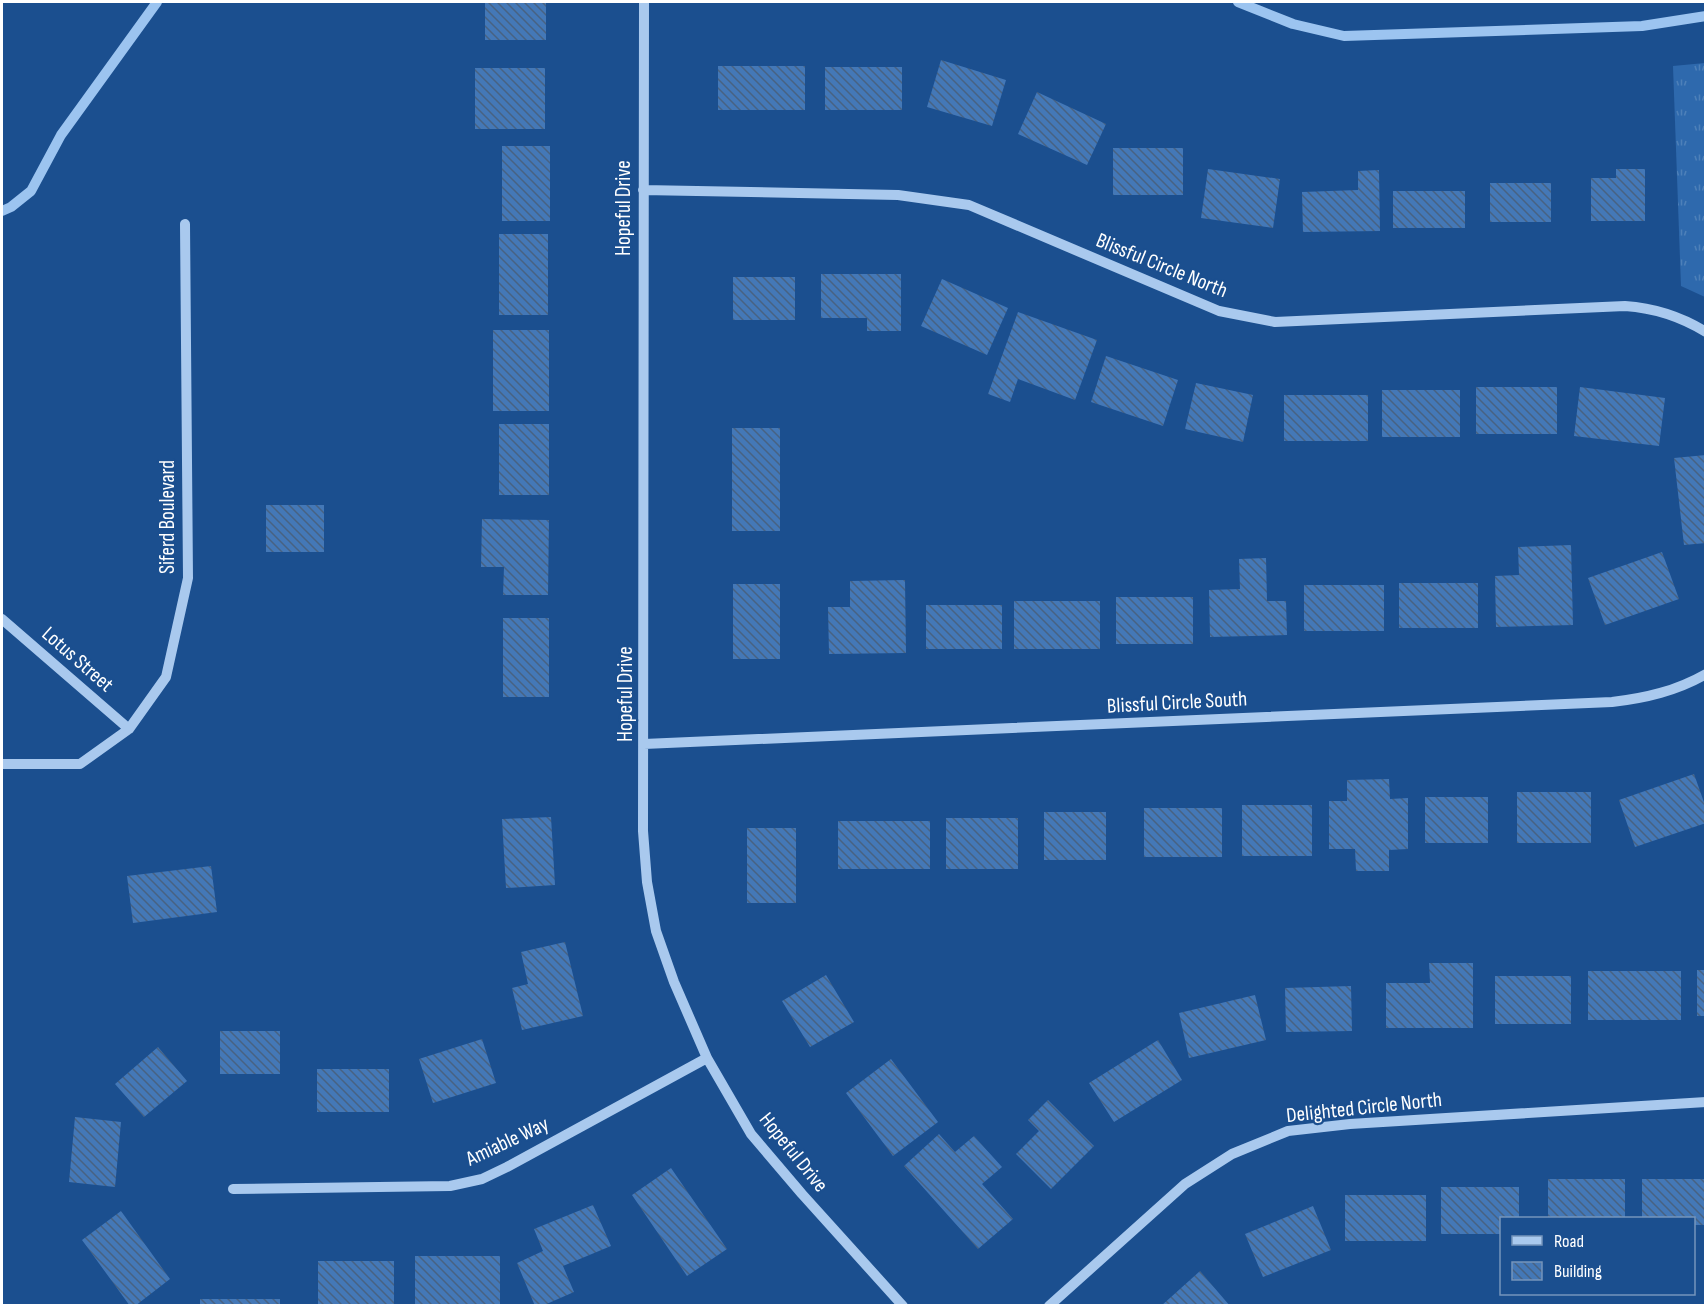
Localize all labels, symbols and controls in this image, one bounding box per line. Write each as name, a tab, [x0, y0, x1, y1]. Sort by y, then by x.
street label: Hopeful Drive	[611, 160, 636, 256]
street label: Blissful Circle North	[1092, 228, 1231, 303]
street label: Siferd Boulevard	[155, 460, 180, 574]
street label: Lotus Street	[37, 622, 119, 697]
street label: Hopeful Drive	[613, 646, 638, 742]
street label: Blissful Circle South	[1106, 686, 1248, 719]
street label: Delighted Circle North	[1285, 1087, 1443, 1128]
street label: Hopeful Drive	[754, 1107, 833, 1197]
street label: Amiable Way	[461, 1111, 553, 1172]
legend	[1500, 1217, 1695, 1295]
text: Road	[1554, 1231, 1584, 1252]
text: Building	[1554, 1261, 1602, 1282]

